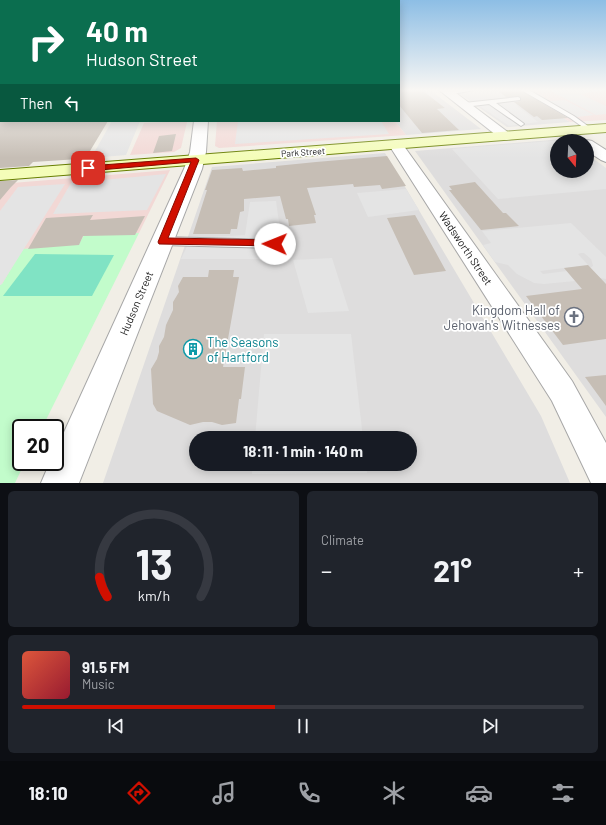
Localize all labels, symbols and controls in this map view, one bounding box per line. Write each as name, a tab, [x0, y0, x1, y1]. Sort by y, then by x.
text: 40 m	[86, 14, 148, 48]
icon: right	[20, 16, 72, 68]
text: Hudson Street	[86, 48, 198, 70]
icon: left	[61, 92, 83, 114]
text: Then	[20, 94, 53, 112]
north arrow	[550, 134, 594, 178]
map controls	[550, 134, 594, 178]
street label: Park Street	[281, 145, 325, 159]
pin	[71, 151, 105, 185]
icon: arrive	[77, 157, 99, 179]
street label: Wadsworth Street	[437, 209, 495, 287]
position arrow	[254, 223, 296, 265]
street label: Hudson Street	[117, 269, 155, 337]
place label: Kingdom Hall of Jehovah's Witnesses	[444, 302, 560, 333]
church icon: Kingdom Hall of Jehovah's Witnesses	[563, 306, 585, 328]
place label: The Seasons of Hartford	[207, 334, 279, 365]
building icon: The Seasons of Hartford	[182, 338, 204, 360]
speed limit sign: 20	[12, 419, 64, 471]
text: 18:11 · 1 min · 140 m	[243, 442, 363, 460]
text: Climate	[321, 532, 364, 548]
text: 13	[135, 538, 172, 588]
text: 21°	[433, 552, 472, 588]
text: −	[321, 557, 332, 583]
text: +	[573, 557, 584, 583]
text: km/h	[137, 587, 170, 604]
text: 91.5 FM	[82, 658, 129, 676]
text: Music	[82, 676, 115, 692]
icon: previous	[105, 715, 127, 737]
icon: pause	[292, 715, 314, 737]
icon: next	[479, 715, 501, 737]
icon: directions	[125, 779, 153, 807]
icon: music	[210, 779, 238, 807]
icon: phone	[295, 779, 323, 807]
icon: climate	[380, 779, 408, 807]
icon: car	[465, 779, 493, 807]
icon: filters	[549, 779, 577, 807]
text: 18:10	[28, 782, 68, 804]

